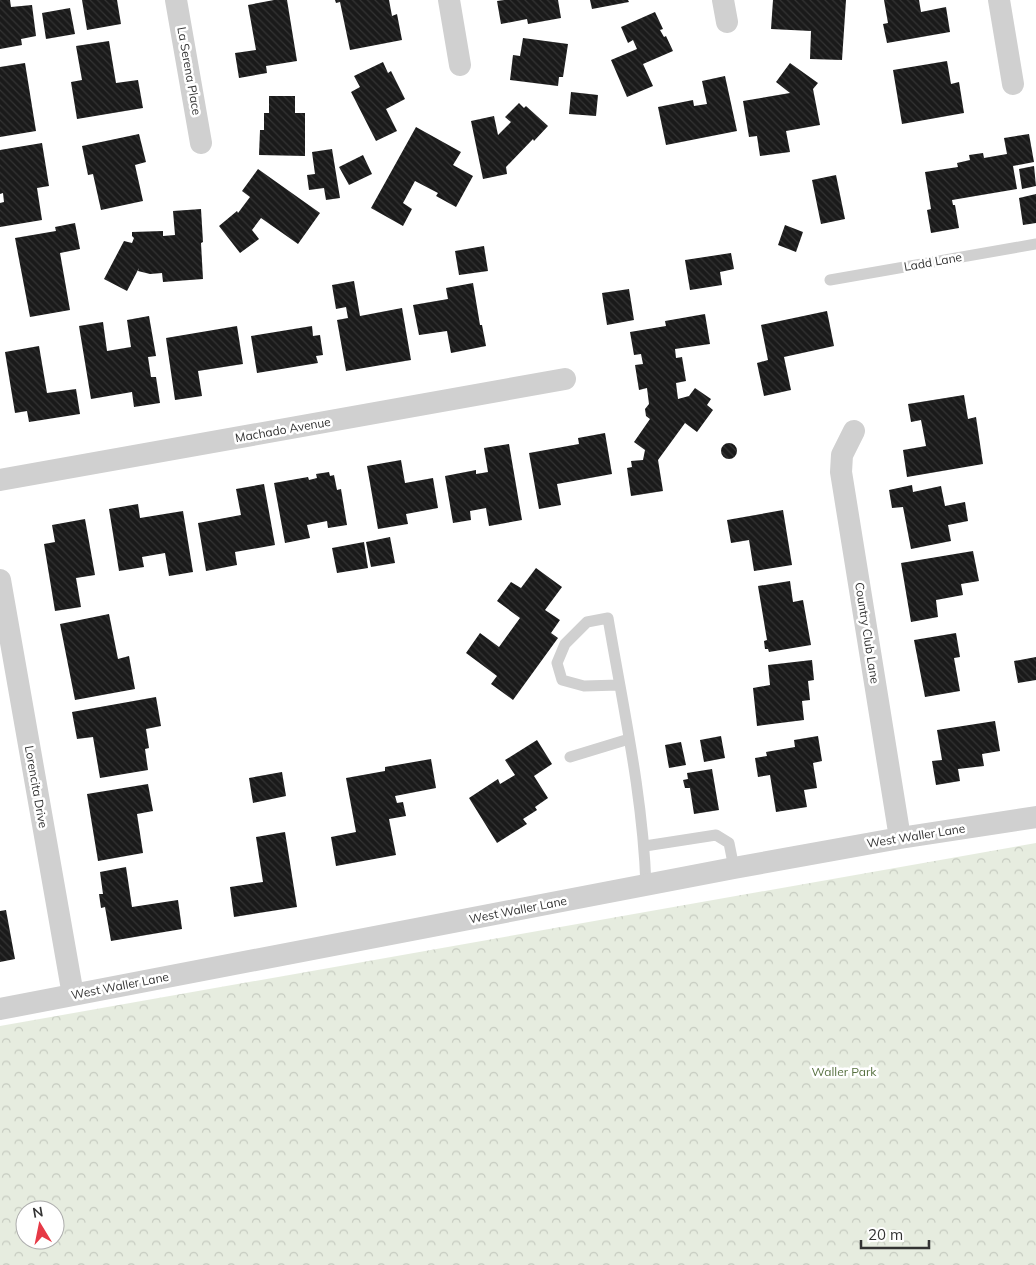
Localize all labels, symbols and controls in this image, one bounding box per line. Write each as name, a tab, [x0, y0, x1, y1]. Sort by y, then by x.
street label: La Serena Place	[174, 26, 205, 116]
street label: Ladd Lane	[903, 249, 963, 274]
street label: Machado Avenue	[234, 414, 332, 445]
street label: Country Club Lane	[852, 581, 883, 685]
street label: Lorencita Drive	[22, 744, 51, 829]
street label: West Waller Lane	[866, 820, 966, 851]
street label: West Waller Lane	[468, 893, 568, 926]
street label: West Waller Lane	[70, 969, 170, 1002]
park label: Waller Park	[812, 1064, 877, 1079]
north arrow	[15, 1200, 65, 1250]
text: N	[31, 1202, 45, 1222]
scale bar	[861, 1218, 928, 1250]
text: 20 m	[868, 1225, 903, 1244]

